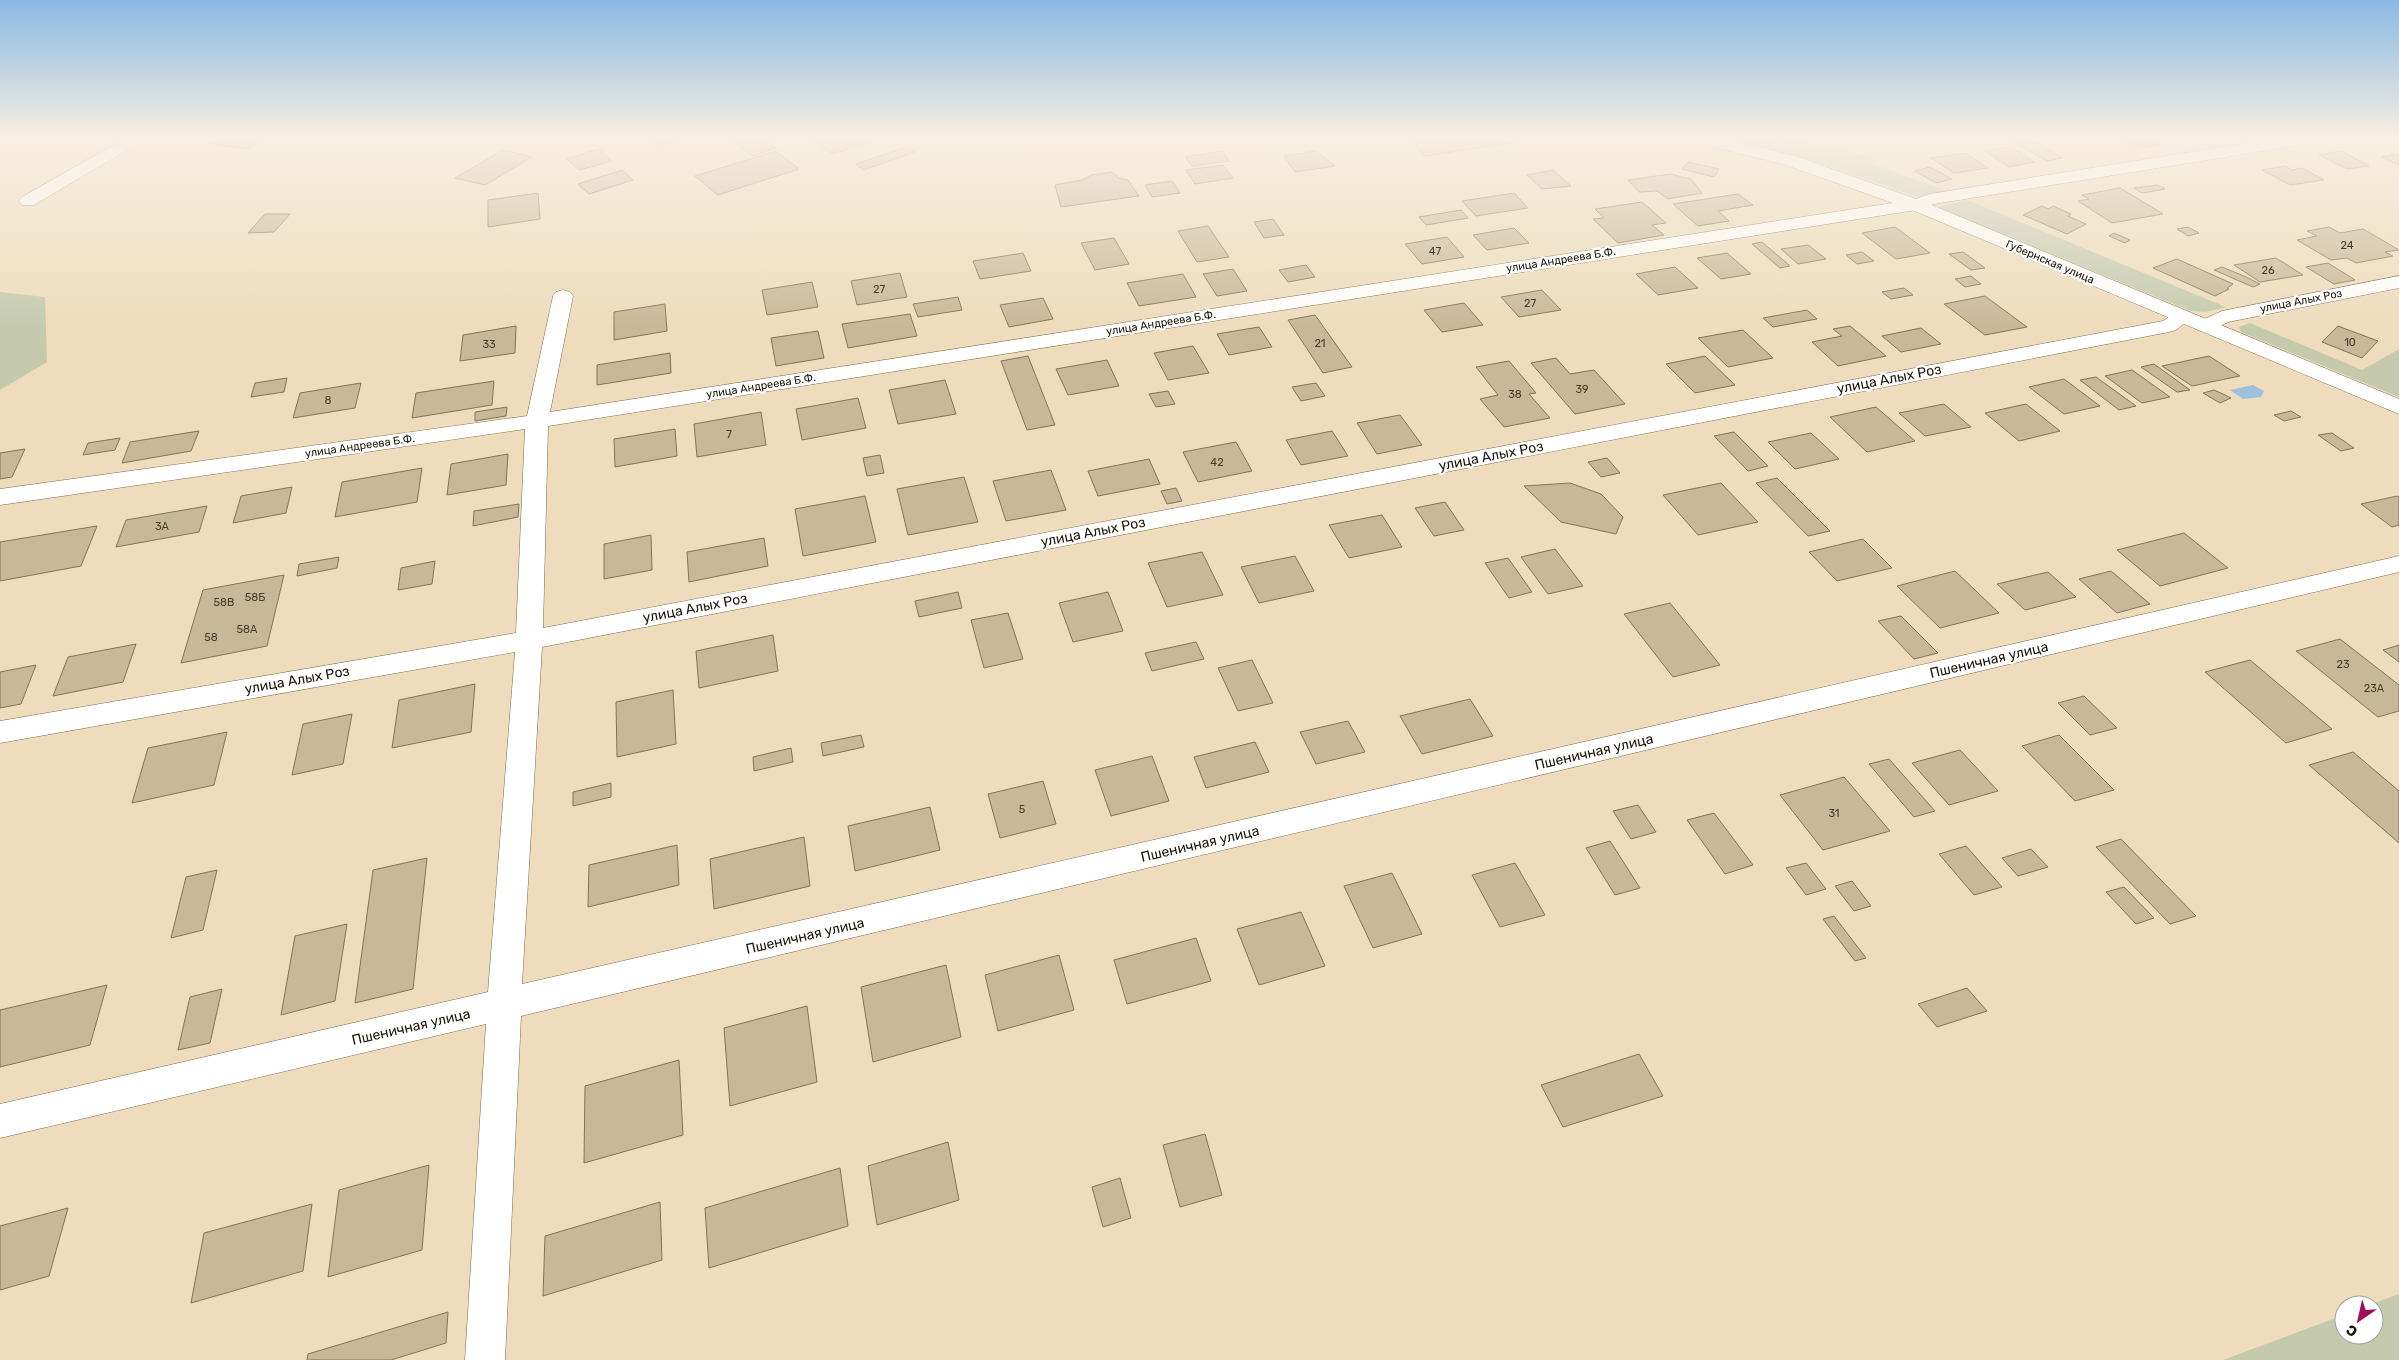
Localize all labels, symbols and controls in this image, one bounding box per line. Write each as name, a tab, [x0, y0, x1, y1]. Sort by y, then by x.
street label: Губернская улица	[2004, 237, 2096, 287]
house number: 24	[2340, 239, 2354, 252]
house number: 47	[1429, 245, 1441, 258]
street label: улица Андреева Б.Ф.	[1505, 245, 1617, 275]
house number: 26	[2261, 264, 2275, 277]
house number: 27	[873, 283, 885, 296]
street label: улица Алых Роз	[2259, 287, 2344, 315]
house number: 27	[1524, 297, 1536, 310]
street label: улица Андреева Б.Ф.	[1105, 308, 1217, 338]
house number: 10	[2344, 336, 2356, 349]
house number: 21	[1314, 337, 1326, 350]
house number: 33	[482, 338, 496, 351]
street label: улица Алых Роз	[1835, 361, 1943, 397]
street label: улица Андреева Б.Ф.	[705, 371, 817, 401]
house number: 39	[1575, 383, 1589, 396]
house number: 38	[1508, 388, 1522, 401]
house number: 8	[325, 394, 332, 407]
house number: 7	[726, 428, 732, 441]
street label: улица Андреева Б.Ф.	[304, 432, 416, 460]
street label: улица Алых Роз	[1437, 438, 1545, 474]
house number: 42	[1210, 456, 1224, 469]
street label: улица Алых Роз	[1039, 514, 1147, 550]
house number: 3А	[155, 520, 170, 533]
street label: улица Алых Роз	[641, 590, 749, 626]
house number: 58Б	[245, 591, 265, 604]
house number: 58В	[214, 596, 234, 609]
house number: 58А	[237, 623, 258, 636]
house number: 58	[204, 631, 218, 644]
street label: Пшеничная улица	[1928, 638, 2050, 682]
house number: 23	[2336, 658, 2350, 671]
street label: улица Алых Роз	[243, 662, 351, 698]
house number: 23А	[2364, 682, 2385, 695]
street label: Пшеничная улица	[1533, 730, 1655, 774]
house number: 5	[1019, 803, 1026, 816]
house number: 31	[1828, 807, 1840, 820]
street label: Пшеничная улица	[1139, 822, 1261, 866]
street label: Пшеничная улица	[744, 914, 866, 958]
street label: Пшеничная улица	[350, 1005, 472, 1049]
north arrow	[2334, 1295, 2384, 1345]
text: С	[2343, 1320, 2361, 1340]

